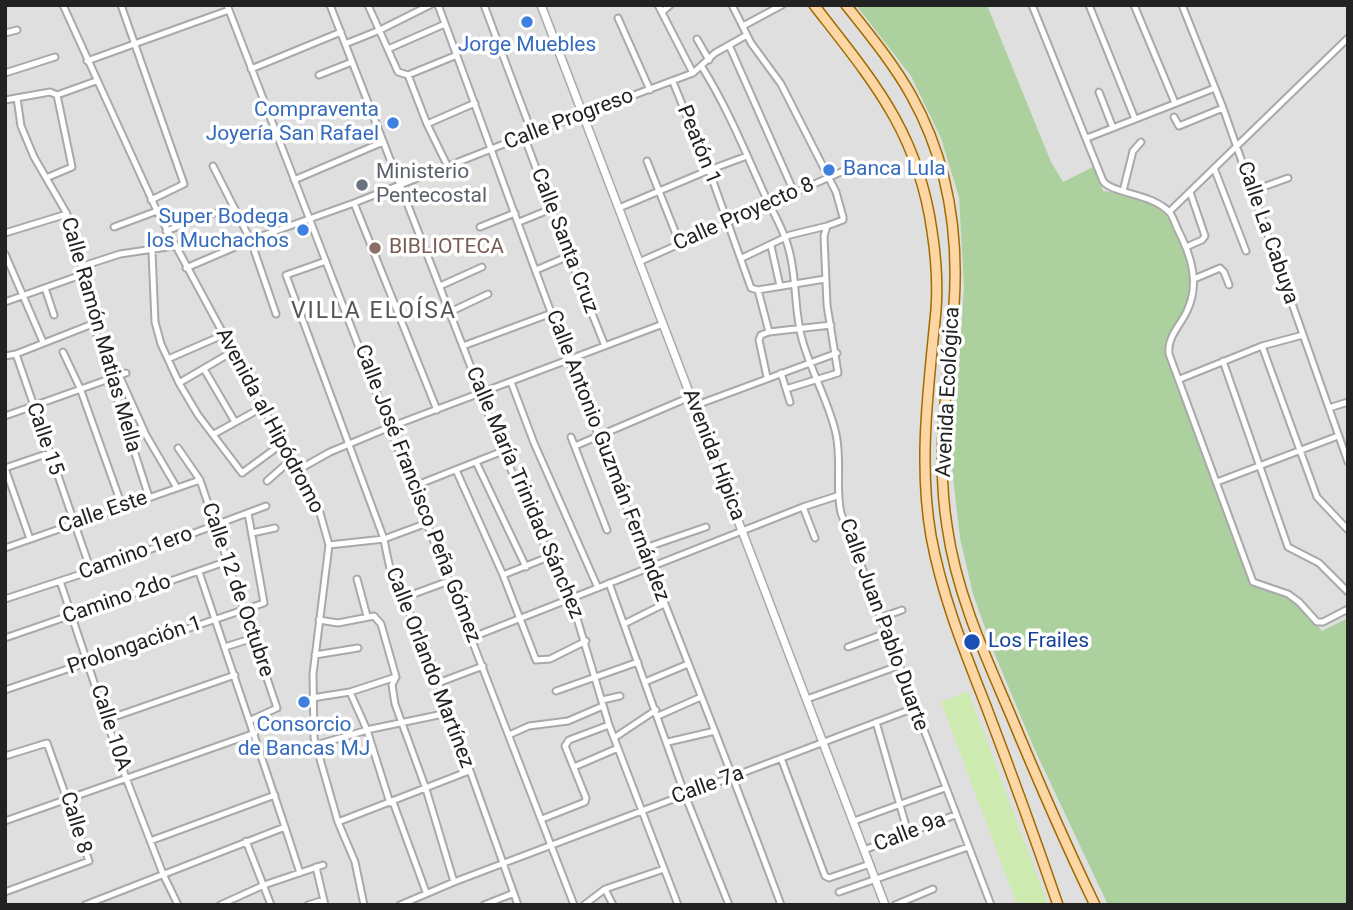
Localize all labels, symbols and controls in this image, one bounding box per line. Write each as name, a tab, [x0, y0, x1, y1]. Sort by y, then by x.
marker: Jorge Muebles	[519, 14, 535, 30]
place label: Jorge Muebles	[458, 33, 596, 59]
street label: Calle Progreso	[501, 84, 637, 156]
place label: Compraventa Joyería San Rafael	[206, 98, 379, 148]
street label: Peatón 1	[671, 102, 725, 188]
marker: Compraventa Joyería San Rafael	[385, 115, 401, 131]
place label: Banca Lula	[843, 157, 946, 183]
street label: Calle La Cabuya	[1231, 158, 1303, 308]
place label: Ministerio Pentecostal	[376, 160, 487, 210]
marker: Banca Lula	[821, 162, 837, 178]
street label: Calle Santa Cruz	[525, 165, 603, 317]
street label: Calle Proyecto 8	[670, 173, 818, 257]
marker: Ministerio Pentecostal	[354, 177, 370, 193]
place label: Super Bodega los Muchachos	[147, 205, 289, 255]
street label: Calle Ramón Matias Mella	[54, 214, 146, 456]
marker: Super Bodega los Muchachos	[295, 222, 311, 238]
place label: BIBLIOTECA	[389, 235, 504, 261]
marker: BIBLIOTECA	[367, 240, 383, 256]
district label: VILLA ELOÍSA	[292, 298, 456, 326]
street label: Avenida Ecológica	[932, 306, 966, 478]
street label: Calle Antonio Guzmán Fernández	[540, 307, 674, 605]
street label: Avenida al Hipódromo	[209, 324, 329, 518]
street label: Calle José Francisco Peña Gómez	[348, 341, 486, 647]
street label: Calle María Trinidad Sánchez	[459, 363, 589, 623]
street label: Avenida Hípica	[676, 386, 750, 524]
street label: Calle 15	[20, 399, 68, 479]
street label: Calle Este	[55, 486, 151, 540]
street label: Calle 12 de Octubre	[195, 500, 279, 680]
street label: Calle Juan Pablo Duarte	[833, 515, 933, 735]
street label: Camino 1ero	[76, 522, 196, 586]
street label: Calle Orlando Martínez	[379, 564, 479, 772]
street label: Camino 2do	[59, 570, 175, 630]
street label: Prolongación 1	[64, 611, 206, 681]
place label: Los Frailes	[988, 629, 1089, 655]
marker: Los Frailes	[962, 632, 982, 652]
street label: Calle 10A	[84, 682, 136, 774]
marker: Consorcio de Bancas MJ	[296, 694, 312, 710]
place label: Consorcio de Bancas MJ	[238, 713, 370, 763]
street label: Calle 7a	[669, 761, 747, 811]
street label: Calle 8	[54, 789, 96, 857]
street label: Calle 9a	[871, 808, 949, 858]

